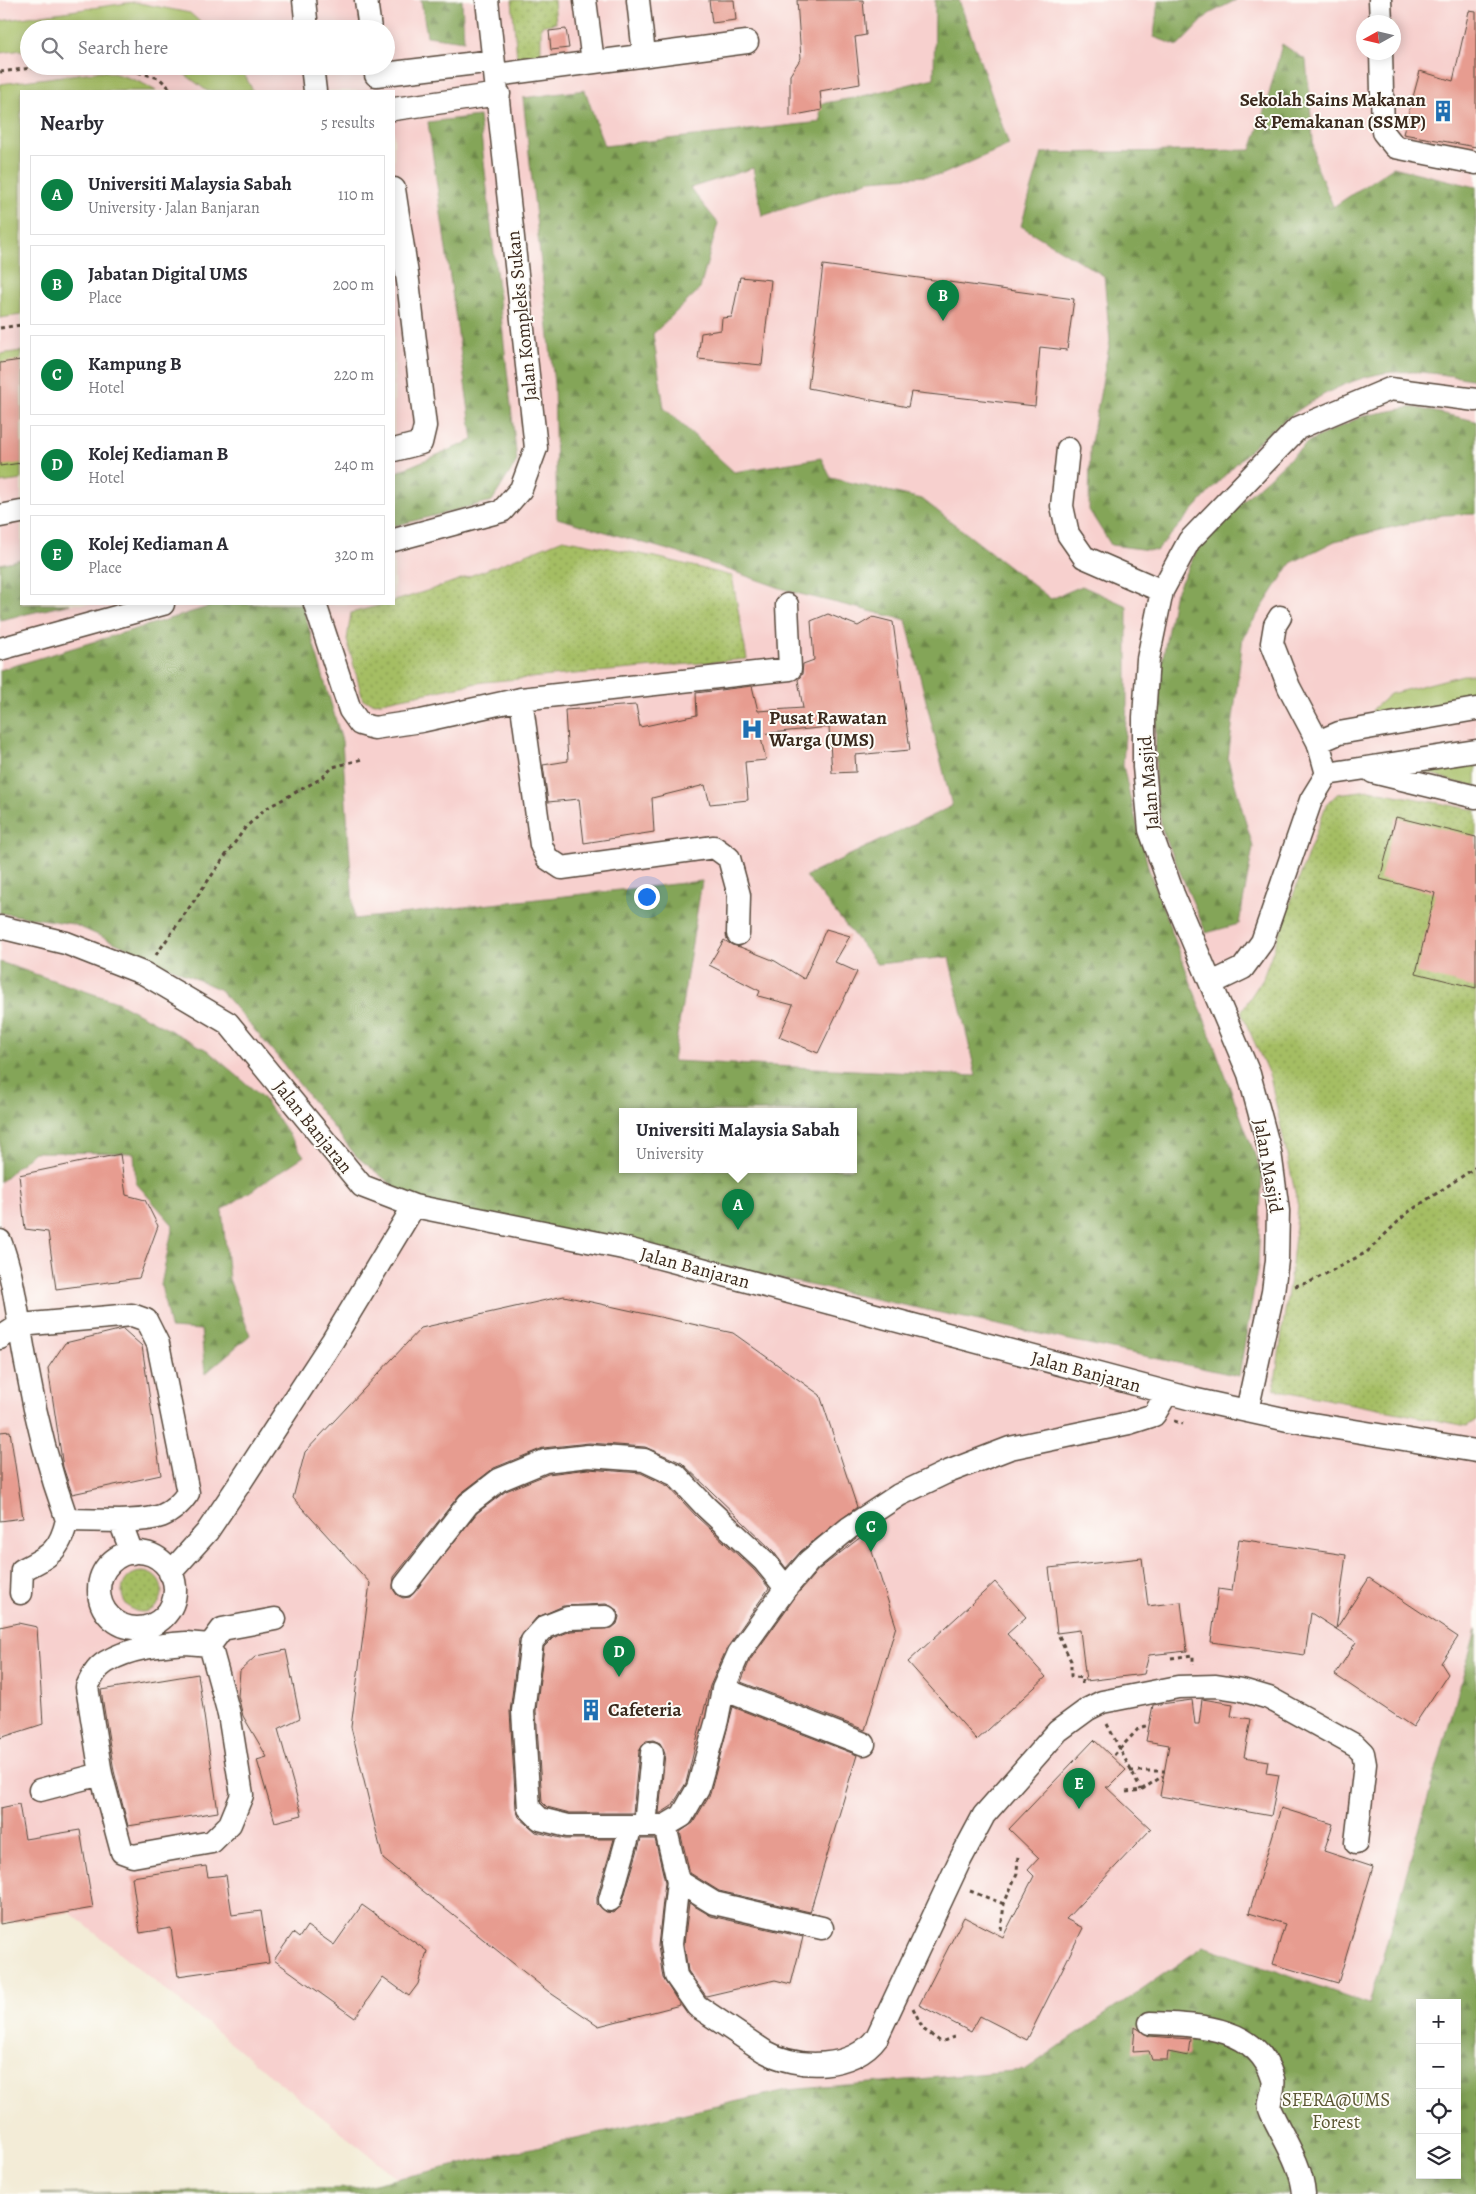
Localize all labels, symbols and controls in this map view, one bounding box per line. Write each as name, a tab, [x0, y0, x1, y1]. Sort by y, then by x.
north arrow	[1356, 15, 1401, 60]
search box	[20, 20, 395, 75]
icon: search	[38, 34, 66, 62]
text: Search here	[78, 35, 168, 61]
place label: Sekolah Sains Makanan & Pemakanan (SSMP)	[1240, 87, 1426, 135]
building icon: Sekolah Sains Makanan & Pemakanan (SSMP)	[1430, 98, 1456, 124]
text: Nearby	[40, 109, 103, 137]
text: 5 results	[321, 112, 375, 134]
text: Universiti Malaysia Sabah	[88, 171, 292, 197]
text: A	[52, 184, 62, 206]
text: 110 m	[338, 184, 374, 206]
text: University · Jalan Banjaran	[88, 197, 260, 219]
street label: Jalan Kompleks Sukan	[500, 229, 544, 403]
text: Jabatan Digital UMS	[88, 261, 248, 287]
text: B	[52, 274, 62, 296]
text: 200 m	[333, 274, 374, 296]
pin: B	[927, 280, 959, 321]
text: Place	[88, 287, 122, 309]
text: Kampung B	[88, 351, 182, 377]
text: C	[52, 364, 62, 386]
text: 220 m	[334, 364, 374, 386]
text: Hotel	[88, 377, 124, 399]
text: Kolej Kediaman B	[88, 441, 228, 467]
text: D	[51, 454, 63, 476]
text: 240 m	[334, 454, 374, 476]
text: Hotel	[88, 467, 124, 489]
text: Kolej Kediaman A	[88, 531, 228, 557]
text: E	[52, 544, 62, 566]
text: 320 m	[335, 544, 374, 566]
text: Place	[88, 557, 122, 579]
place label: Pusat Rawatan Warga (UMS)	[768, 705, 887, 753]
hospital icon: Pusat Rawatan Warga (UMS)	[739, 716, 765, 742]
street label: Jalan Masjid	[1132, 734, 1166, 831]
your location	[634, 884, 660, 910]
street label: Jalan Banjaran	[267, 1075, 359, 1179]
popup	[619, 1108, 857, 1173]
text: Universiti Malaysia Sabah	[636, 1117, 840, 1143]
street label: Jalan Masjid	[1247, 1117, 1289, 1216]
text: University	[636, 1143, 703, 1165]
pin: A	[722, 1189, 754, 1230]
street label: Jalan Banjaran	[637, 1241, 753, 1295]
street label: Jalan Banjaran	[1028, 1345, 1144, 1399]
pin: C	[855, 1511, 887, 1552]
pin: D	[603, 1636, 635, 1677]
building icon: Cafeteria	[578, 1697, 604, 1723]
place label: Cafeteria	[608, 1697, 682, 1723]
pin: E	[1063, 1768, 1095, 1809]
map controls	[1416, 1999, 1461, 2179]
button: +	[1416, 1999, 1461, 2044]
button: −	[1416, 2044, 1461, 2089]
park label: SFERA@UMS Forest	[1282, 2087, 1390, 2135]
button: locate	[1416, 2089, 1461, 2134]
button: layers	[1416, 2134, 1461, 2179]

